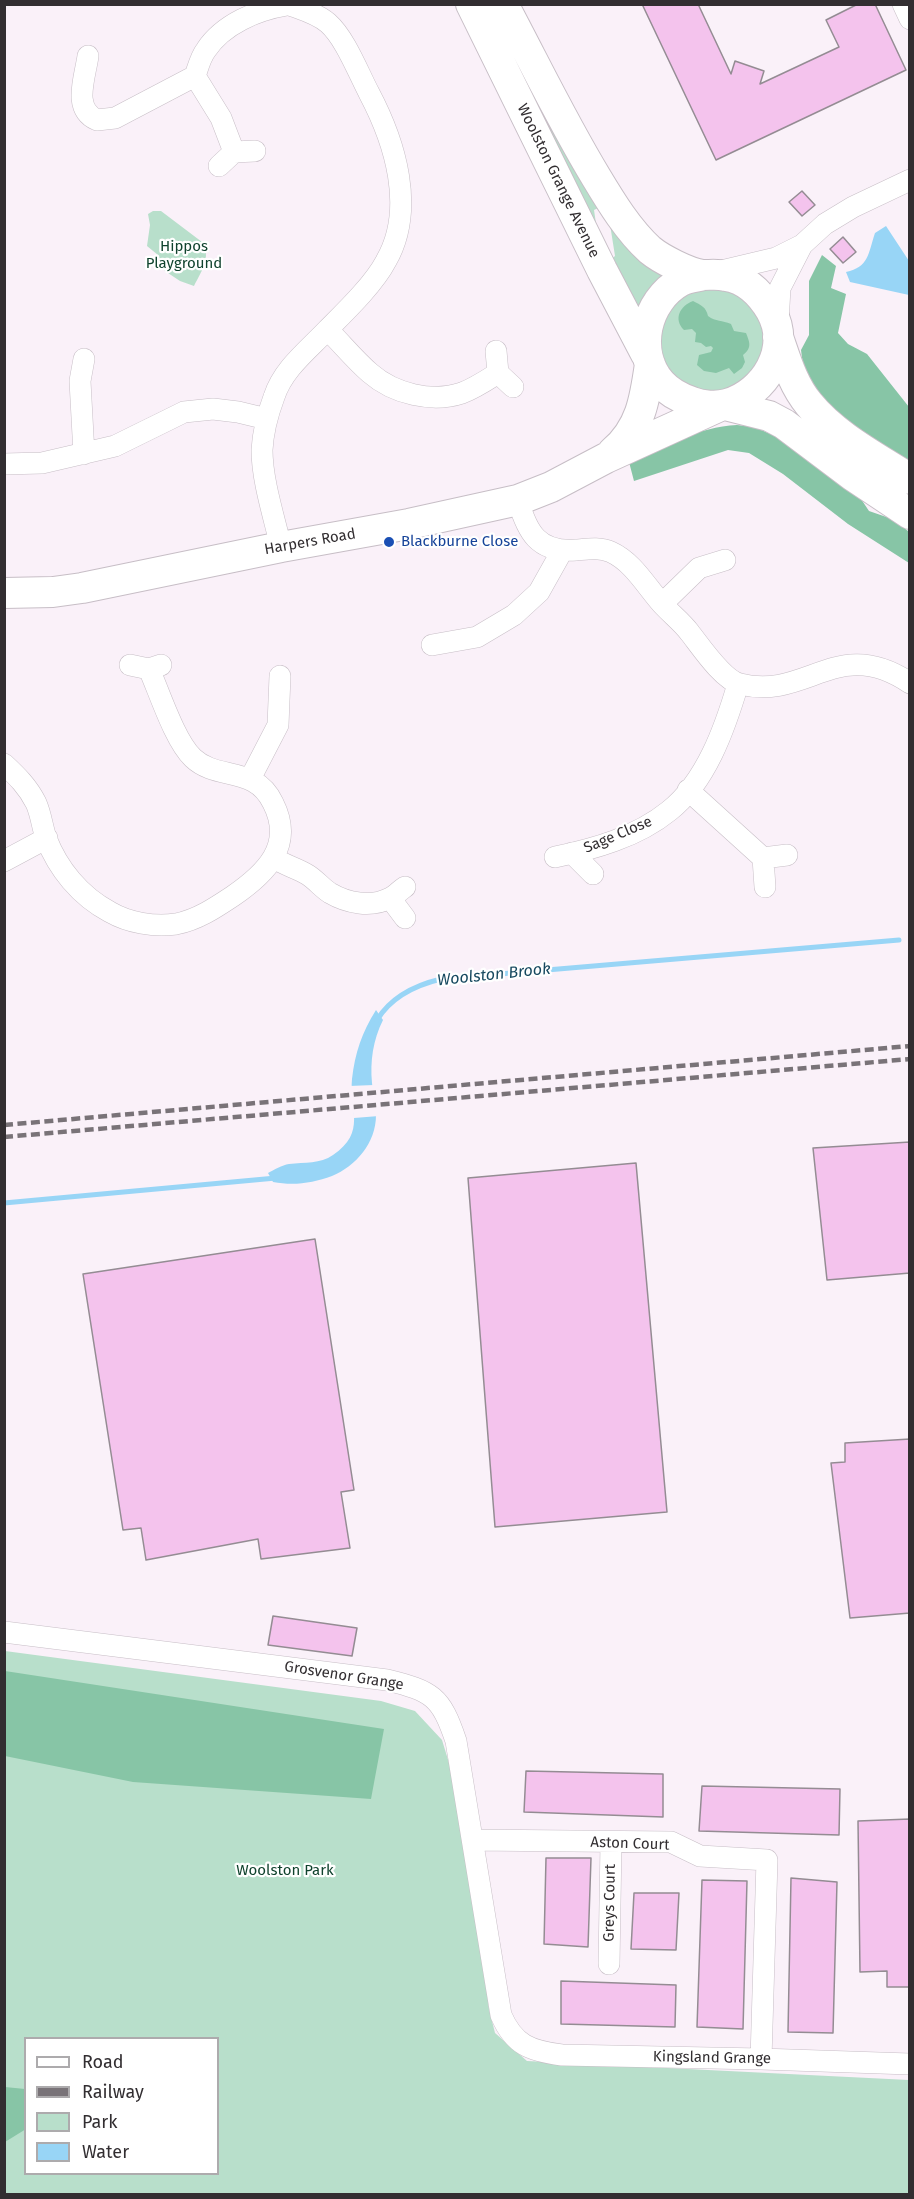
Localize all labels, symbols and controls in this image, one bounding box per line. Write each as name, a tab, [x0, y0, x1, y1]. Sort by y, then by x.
street label: Woolston Grange Avenue	[513, 101, 603, 261]
park label: Hippos Playground	[146, 238, 222, 273]
street label: Harpers Road	[263, 525, 357, 559]
place label: Blackburne Close	[401, 533, 518, 551]
marker: Blackburne Close	[382, 535, 396, 549]
street label: Sage Close	[581, 813, 655, 857]
water label: Woolston Brook	[436, 959, 552, 991]
street label: Grosvenor Grange	[283, 1658, 405, 1694]
street label: Aston Court	[590, 1834, 670, 1854]
park label: Woolston Park	[236, 1862, 334, 1880]
street label: Greys Court	[600, 1864, 620, 1942]
legend	[24, 2037, 219, 2175]
street label: Kingsland Grange	[653, 2048, 771, 2068]
text: Road	[82, 2051, 124, 2073]
text: Railway	[82, 2081, 144, 2103]
text: Park	[82, 2111, 117, 2133]
text: Water	[82, 2141, 129, 2163]

